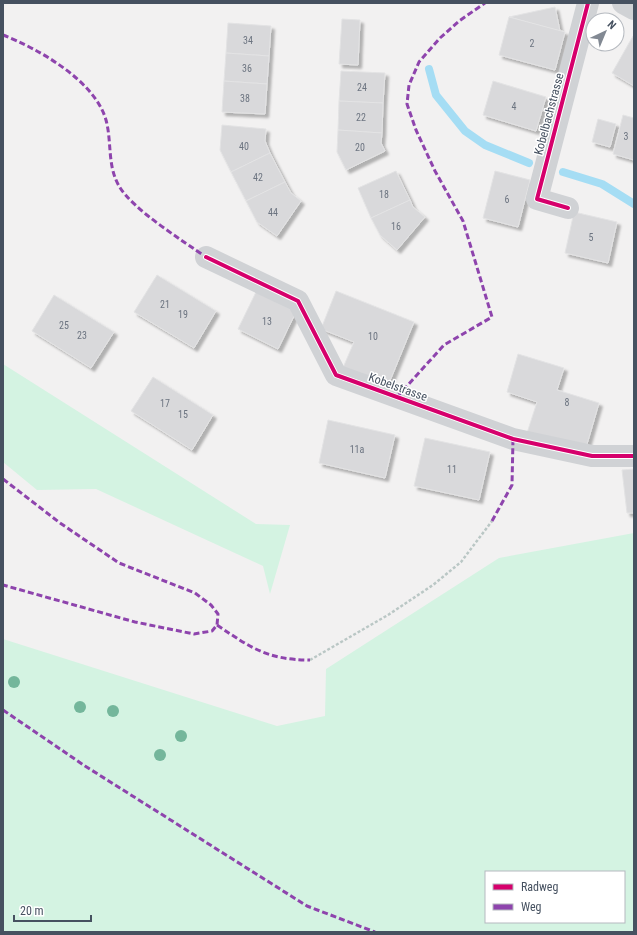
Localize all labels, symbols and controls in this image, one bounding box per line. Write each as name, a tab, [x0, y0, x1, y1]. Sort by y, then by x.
north arrow	[585, 12, 625, 52]
text: N	[605, 18, 619, 32]
house number: 34	[243, 35, 253, 46]
house number: 2	[530, 38, 535, 49]
house number: 36	[242, 63, 252, 74]
street label: Kobelbachstrasse	[531, 71, 567, 157]
house number: 24	[357, 82, 367, 93]
house number: 38	[240, 93, 250, 104]
house number: 4	[512, 101, 517, 112]
house number: 22	[356, 112, 366, 123]
house number: 3	[624, 131, 629, 142]
house number: 40	[239, 141, 249, 152]
house number: 20	[355, 142, 365, 153]
house number: 42	[253, 172, 263, 183]
house number: 18	[379, 189, 389, 200]
house number: 6	[505, 194, 510, 205]
house number: 44	[268, 207, 278, 218]
house number: 16	[391, 221, 401, 232]
house number: 5	[589, 232, 594, 243]
house number: 21	[160, 299, 170, 310]
house number: 19	[178, 309, 188, 320]
house number: 13	[262, 316, 272, 327]
house number: 25	[59, 320, 69, 331]
house number: 23	[77, 330, 87, 341]
house number: 10	[368, 331, 378, 342]
street label: Kobelstrasse	[367, 370, 430, 404]
house number: 8	[565, 397, 570, 408]
house number: 17	[160, 398, 170, 409]
house number: 15	[178, 409, 188, 420]
house number: 11a	[350, 444, 365, 455]
house number: 11	[447, 464, 457, 475]
legend	[485, 871, 625, 923]
text: Radweg	[521, 880, 558, 894]
scale bar	[14, 897, 91, 923]
text: Weg	[521, 900, 542, 914]
text: 20 m	[20, 904, 44, 918]

